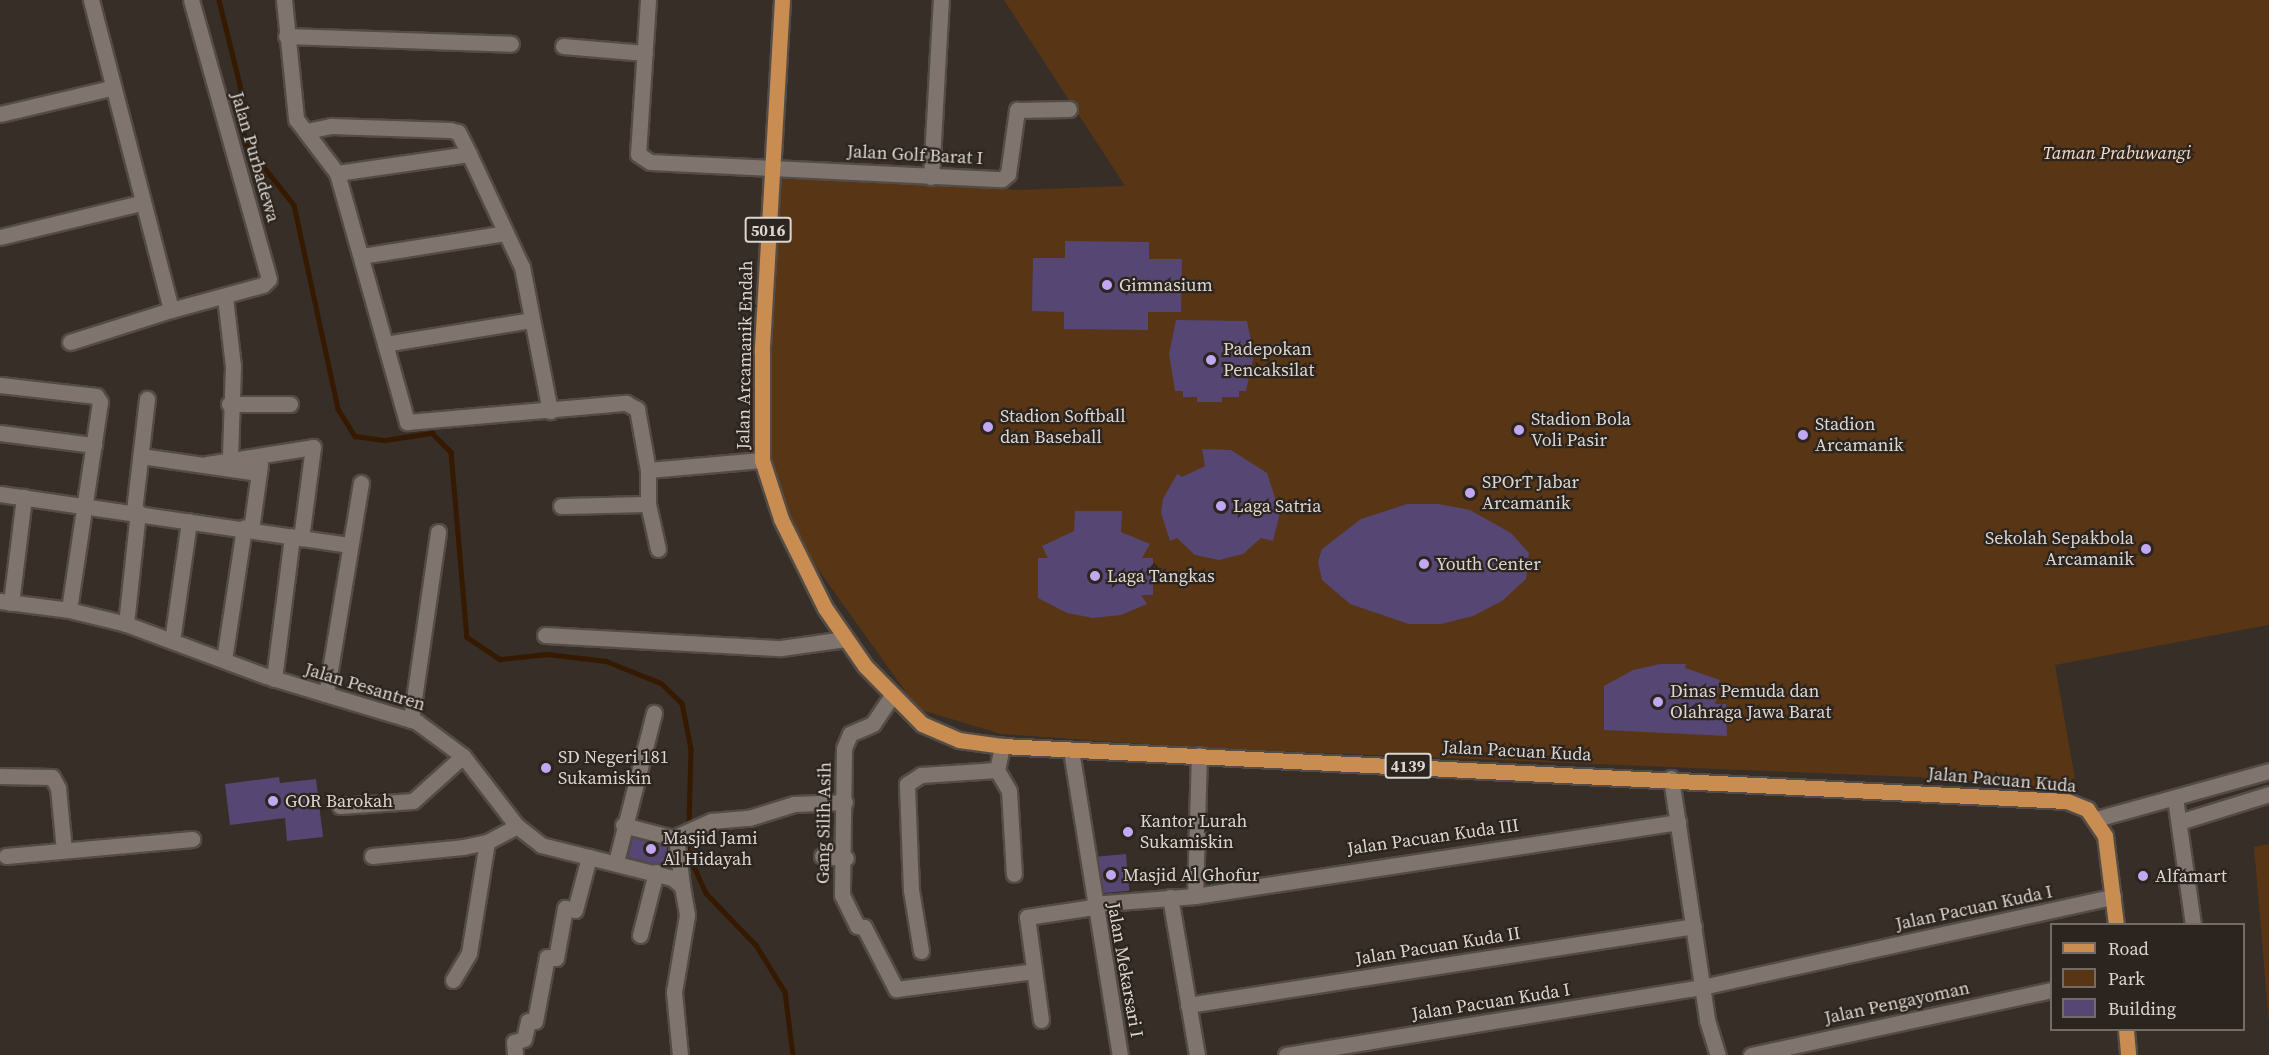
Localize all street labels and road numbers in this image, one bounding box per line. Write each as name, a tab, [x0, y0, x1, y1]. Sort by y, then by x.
street label: Jalan Purbadewa	[226, 89, 284, 225]
street label: Jalan Golf Barat I	[846, 141, 984, 169]
road number: 5016	[744, 217, 792, 243]
street label: Jalan Arcamanik Endah	[733, 260, 757, 450]
street label: Jalan Pesantren	[302, 658, 428, 716]
street label: Jalan Pacuan Kuda	[1442, 736, 1592, 766]
road number: 4139	[1384, 753, 1432, 779]
street label: Gang Silih Asih	[812, 762, 836, 884]
street label: Jalan Pacuan Kuda	[1927, 763, 2077, 797]
street label: Jalan Pacuan Kuda III	[1346, 814, 1520, 860]
street label: Jalan Pacuan Kuda I	[1894, 881, 2054, 935]
street label: Jalan Mekarsari I	[1102, 901, 1148, 1039]
street label: Jalan Pacuan Kuda II	[1354, 922, 1522, 970]
street label: Jalan Pengayoman	[1822, 977, 1972, 1029]
street label: Jalan Pacuan Kuda I	[1410, 979, 1572, 1025]

